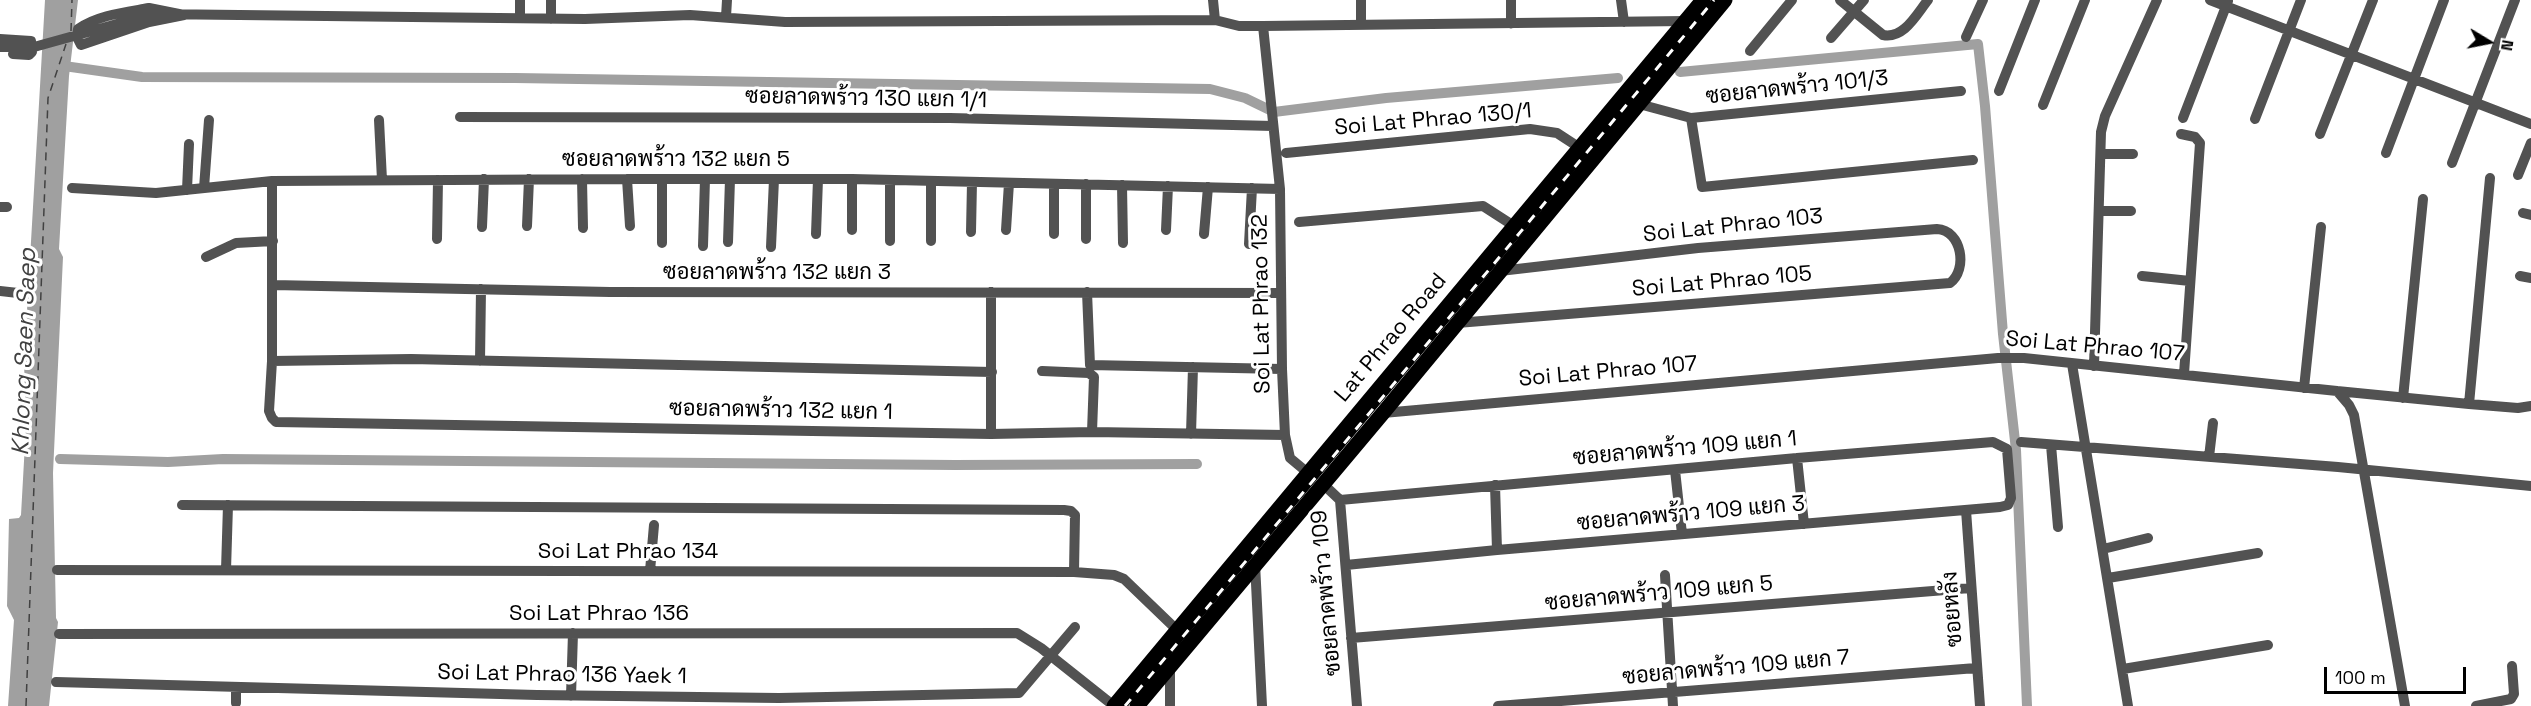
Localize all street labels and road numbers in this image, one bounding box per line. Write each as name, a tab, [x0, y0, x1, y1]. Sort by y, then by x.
street label: ซอยลาดพร้าว 101/3	[1704, 65, 1890, 111]
street label: ซอยลาดพร้าว 130 แยก 1/1	[745, 84, 987, 114]
street label: Soi Lat Phrao 130/1	[1333, 98, 1533, 142]
street label: ซอยลาดพร้าว 132 แยก 5	[562, 147, 790, 173]
street label: Soi Lat Phrao 103	[1642, 203, 1824, 249]
street label: Soi Lat Phrao 132	[1247, 214, 1277, 394]
street label: ซอยลาดพร้าว 132 แยก 3	[663, 260, 891, 286]
street label: Soi Lat Phrao 105	[1631, 261, 1813, 303]
street label: Lat Phrao Road	[1329, 268, 1453, 408]
street label: Soi Lat Phrao 107	[2004, 326, 2186, 368]
street label: Soi Lat Phrao 107	[1517, 351, 1699, 393]
street label: ซอยลาดพร้าว 132 แยก 1	[669, 396, 893, 426]
street label: ซอยลาดพร้าว 109 แยก 1	[1572, 426, 1798, 472]
street label: ซอยลาดพร้าว 109 แยก 3	[1576, 491, 1806, 537]
street label: ซอยลาดพร้าว 109	[1307, 509, 1347, 677]
street label: Soi Lat Phrao 134	[538, 539, 718, 565]
street label: ซอยหลัง	[1937, 570, 1969, 648]
street label: ซอยลาดพร้าว 109 แยก 5	[1544, 571, 1774, 617]
street label: Soi Lat Phrao 136	[509, 601, 689, 627]
street label: ซอยลาดพร้าว 109 แยก 7	[1621, 645, 1851, 691]
street label: Soi Lat Phrao 136 Yaek 1	[437, 660, 687, 690]

